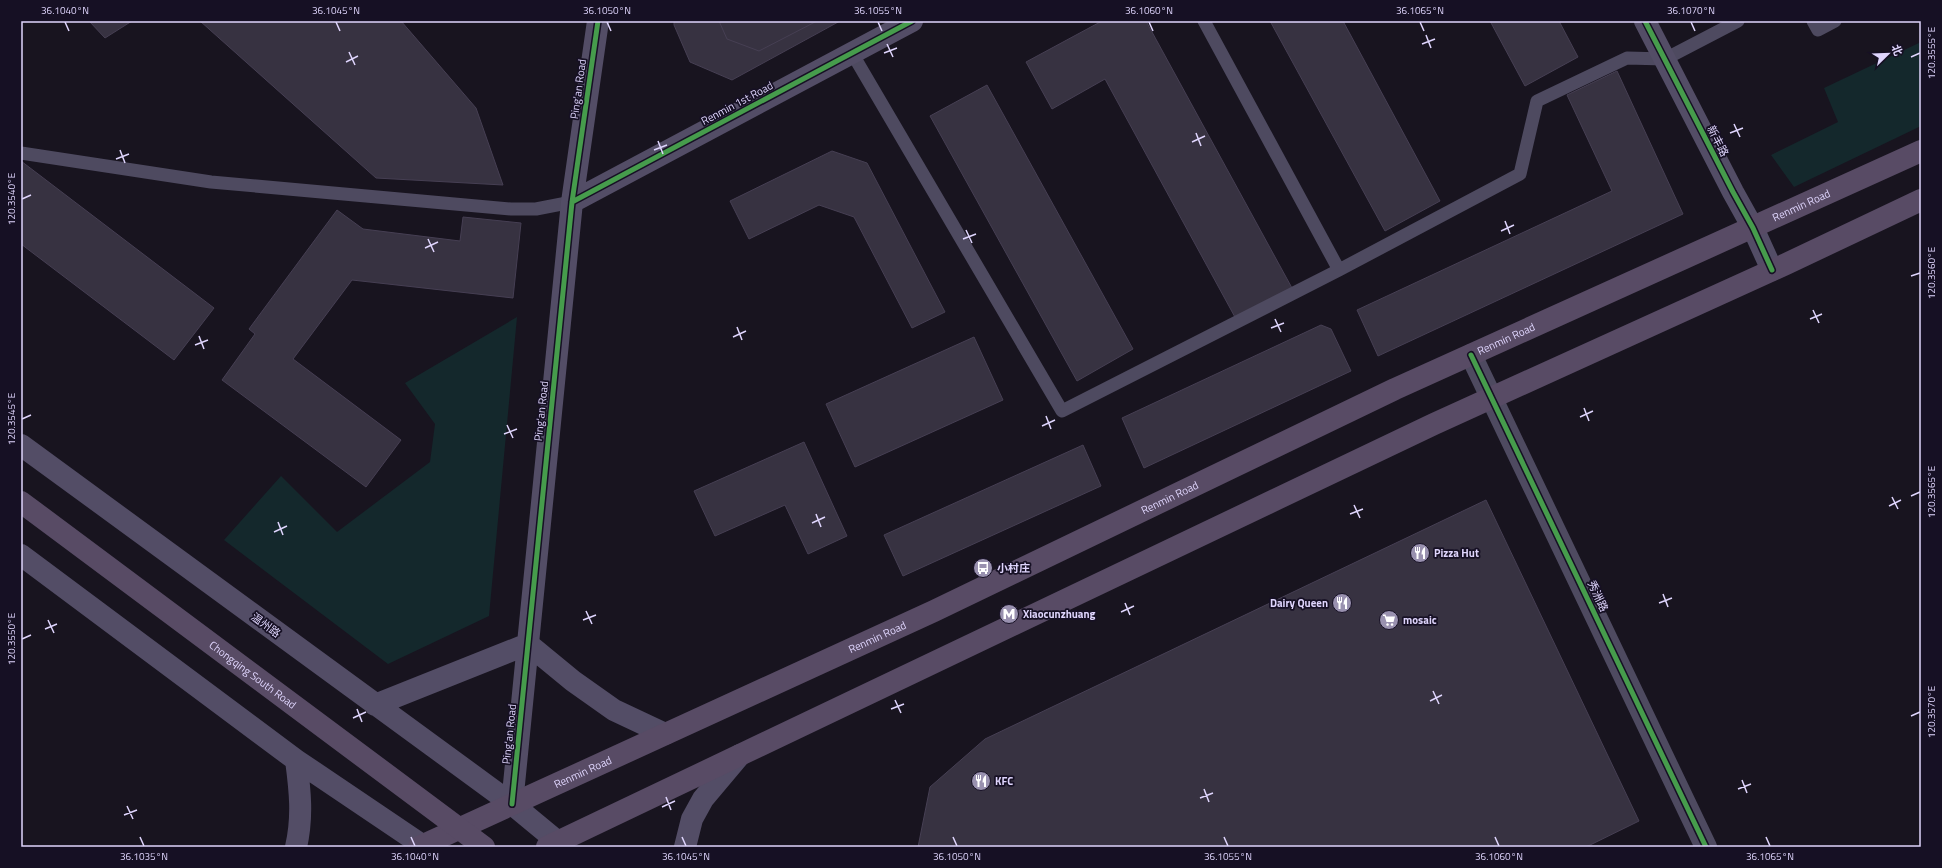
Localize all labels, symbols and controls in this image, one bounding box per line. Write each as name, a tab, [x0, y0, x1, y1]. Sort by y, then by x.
text: 36.1040°N	[41, 3, 89, 18]
text: 36.1045°N	[312, 3, 360, 18]
text: 36.1050°N	[583, 3, 631, 18]
text: 36.1055°N	[854, 3, 902, 18]
text: 36.1060°N	[1125, 3, 1173, 18]
text: 36.1065°N	[1396, 3, 1444, 18]
text: 36.1070°N	[1667, 3, 1715, 18]
text: 120.3555°E	[1924, 26, 1939, 79]
north arrow	[1868, 34, 1908, 74]
text: 北	[1888, 42, 1907, 58]
street label: Ping'an Road	[566, 58, 590, 120]
street label: Renmin 1st Road	[698, 77, 776, 129]
street label: 新丰路	[1703, 123, 1733, 159]
text: 120.3540°E	[4, 172, 19, 225]
street label: Renmin Road	[1770, 185, 1833, 225]
text: 120.3560°E	[1924, 246, 1939, 299]
street label: Renmin Road	[1474, 319, 1538, 359]
street label: Ping'an Road	[530, 380, 552, 442]
text: 120.3545°E	[4, 392, 19, 445]
text: 120.3565°E	[1924, 465, 1939, 518]
street label: Renmin Road	[1138, 477, 1201, 518]
restaurant icon: Pizza Hut	[1409, 542, 1431, 564]
place label: Pizza Hut	[1434, 545, 1479, 561]
bus stop icon: 小村庄	[972, 557, 994, 579]
place label: 小村庄	[997, 560, 1030, 576]
street label: 秀洲路	[1584, 578, 1612, 614]
restaurant icon: Dairy Queen	[1331, 592, 1353, 614]
place label: Dairy Queen	[1270, 595, 1328, 611]
metro station icon: Xiaocunzhuang	[998, 603, 1020, 625]
place label: Xiaocunzhuang	[1023, 606, 1096, 622]
street label: 温州路	[248, 609, 284, 641]
supermarket icon: mosaic	[1378, 609, 1400, 631]
text: 120.3550°E	[4, 612, 19, 665]
place label: mosaic	[1403, 612, 1437, 628]
street label: Renmin Road	[846, 617, 909, 657]
street label: Chongqing South Road	[206, 637, 300, 713]
text: 120.3570°E	[1924, 685, 1939, 738]
street label: Ping'an Road	[498, 703, 520, 765]
street label: Renmin Road	[551, 752, 614, 792]
restaurant icon: KFC	[970, 770, 992, 792]
place label: KFC	[995, 773, 1013, 789]
text: 36.1035°N	[120, 849, 168, 864]
text: 36.1040°N	[391, 849, 439, 864]
text: 36.1045°N	[662, 849, 710, 864]
text: 36.1050°N	[933, 849, 981, 864]
text: 36.1055°N	[1204, 849, 1252, 864]
text: 36.1060°N	[1475, 849, 1523, 864]
text: 36.1065°N	[1746, 849, 1794, 864]

